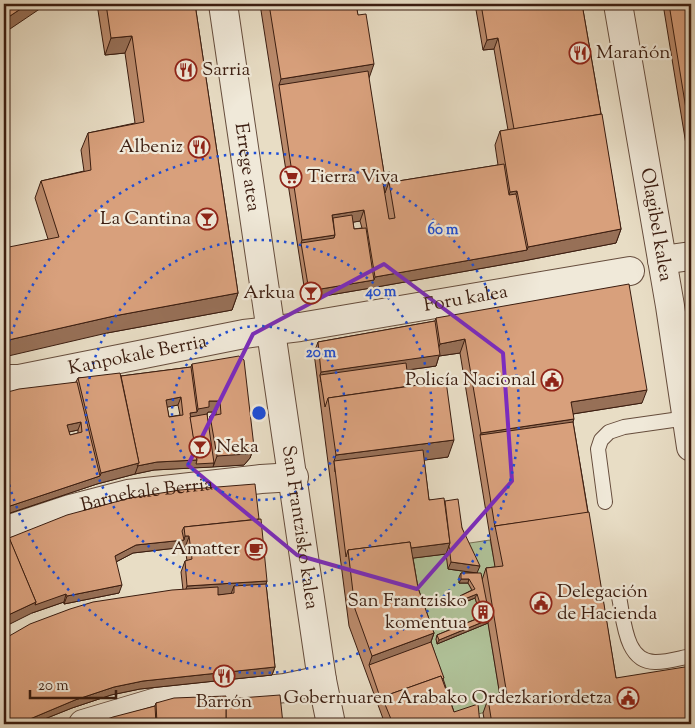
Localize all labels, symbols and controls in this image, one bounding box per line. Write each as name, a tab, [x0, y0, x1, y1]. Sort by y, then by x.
place label: Marañón	[596, 40, 671, 67]
restaurant icon: Marañón	[568, 41, 592, 65]
place label: Sarria	[202, 57, 250, 84]
restaurant icon: Sarria	[174, 58, 198, 82]
street label: Errege atea	[227, 121, 267, 214]
place label: Albeniz	[119, 134, 183, 161]
restaurant icon: Albeniz	[187, 135, 211, 159]
place label: Tierra Viva	[307, 164, 399, 191]
supermarket icon: Tierra Viva	[279, 165, 303, 189]
street label: Olagibel kalea	[633, 166, 679, 284]
place label: La Cantina	[100, 206, 191, 233]
bar icon: La Cantina	[195, 207, 219, 231]
text: 60 m	[428, 220, 459, 241]
street label: Foru kalea	[422, 278, 510, 319]
place label: Arkua	[243, 280, 295, 307]
bar icon: Arkua	[299, 281, 323, 305]
text: 40 m	[365, 282, 397, 303]
street label: Kanpokale Berria	[66, 328, 210, 382]
text: 20 m	[306, 343, 337, 364]
place label: Policía Nacional	[405, 367, 536, 394]
public building icon: Policía Nacional	[540, 368, 564, 392]
centre of rings	[250, 404, 268, 422]
place label: Neka	[216, 434, 259, 461]
bar icon: Neka	[188, 435, 212, 459]
street label: San Frantzisko kalea	[274, 444, 325, 611]
street label: Barnekale Berria	[78, 471, 215, 519]
place label: Amatter	[171, 536, 240, 563]
cafe icon: Amatter	[244, 537, 268, 561]
place label: Delegación de Hacienda	[557, 579, 657, 628]
place label: San Frantzisko komentua	[348, 588, 467, 637]
public building icon: Delegación de Hacienda	[529, 591, 553, 615]
building icon: San Frantzisko komentua	[471, 600, 495, 624]
restaurant icon: Barrón	[212, 664, 236, 688]
scale bar	[30, 668, 116, 700]
text: 20 m	[38, 676, 69, 697]
place label: Gobernuaren Arabako Ordezkariordetza	[283, 685, 612, 712]
public building icon: Gobernuaren Arabako Ordezkariordetza	[616, 686, 640, 710]
place label: Barrón	[196, 689, 252, 716]

